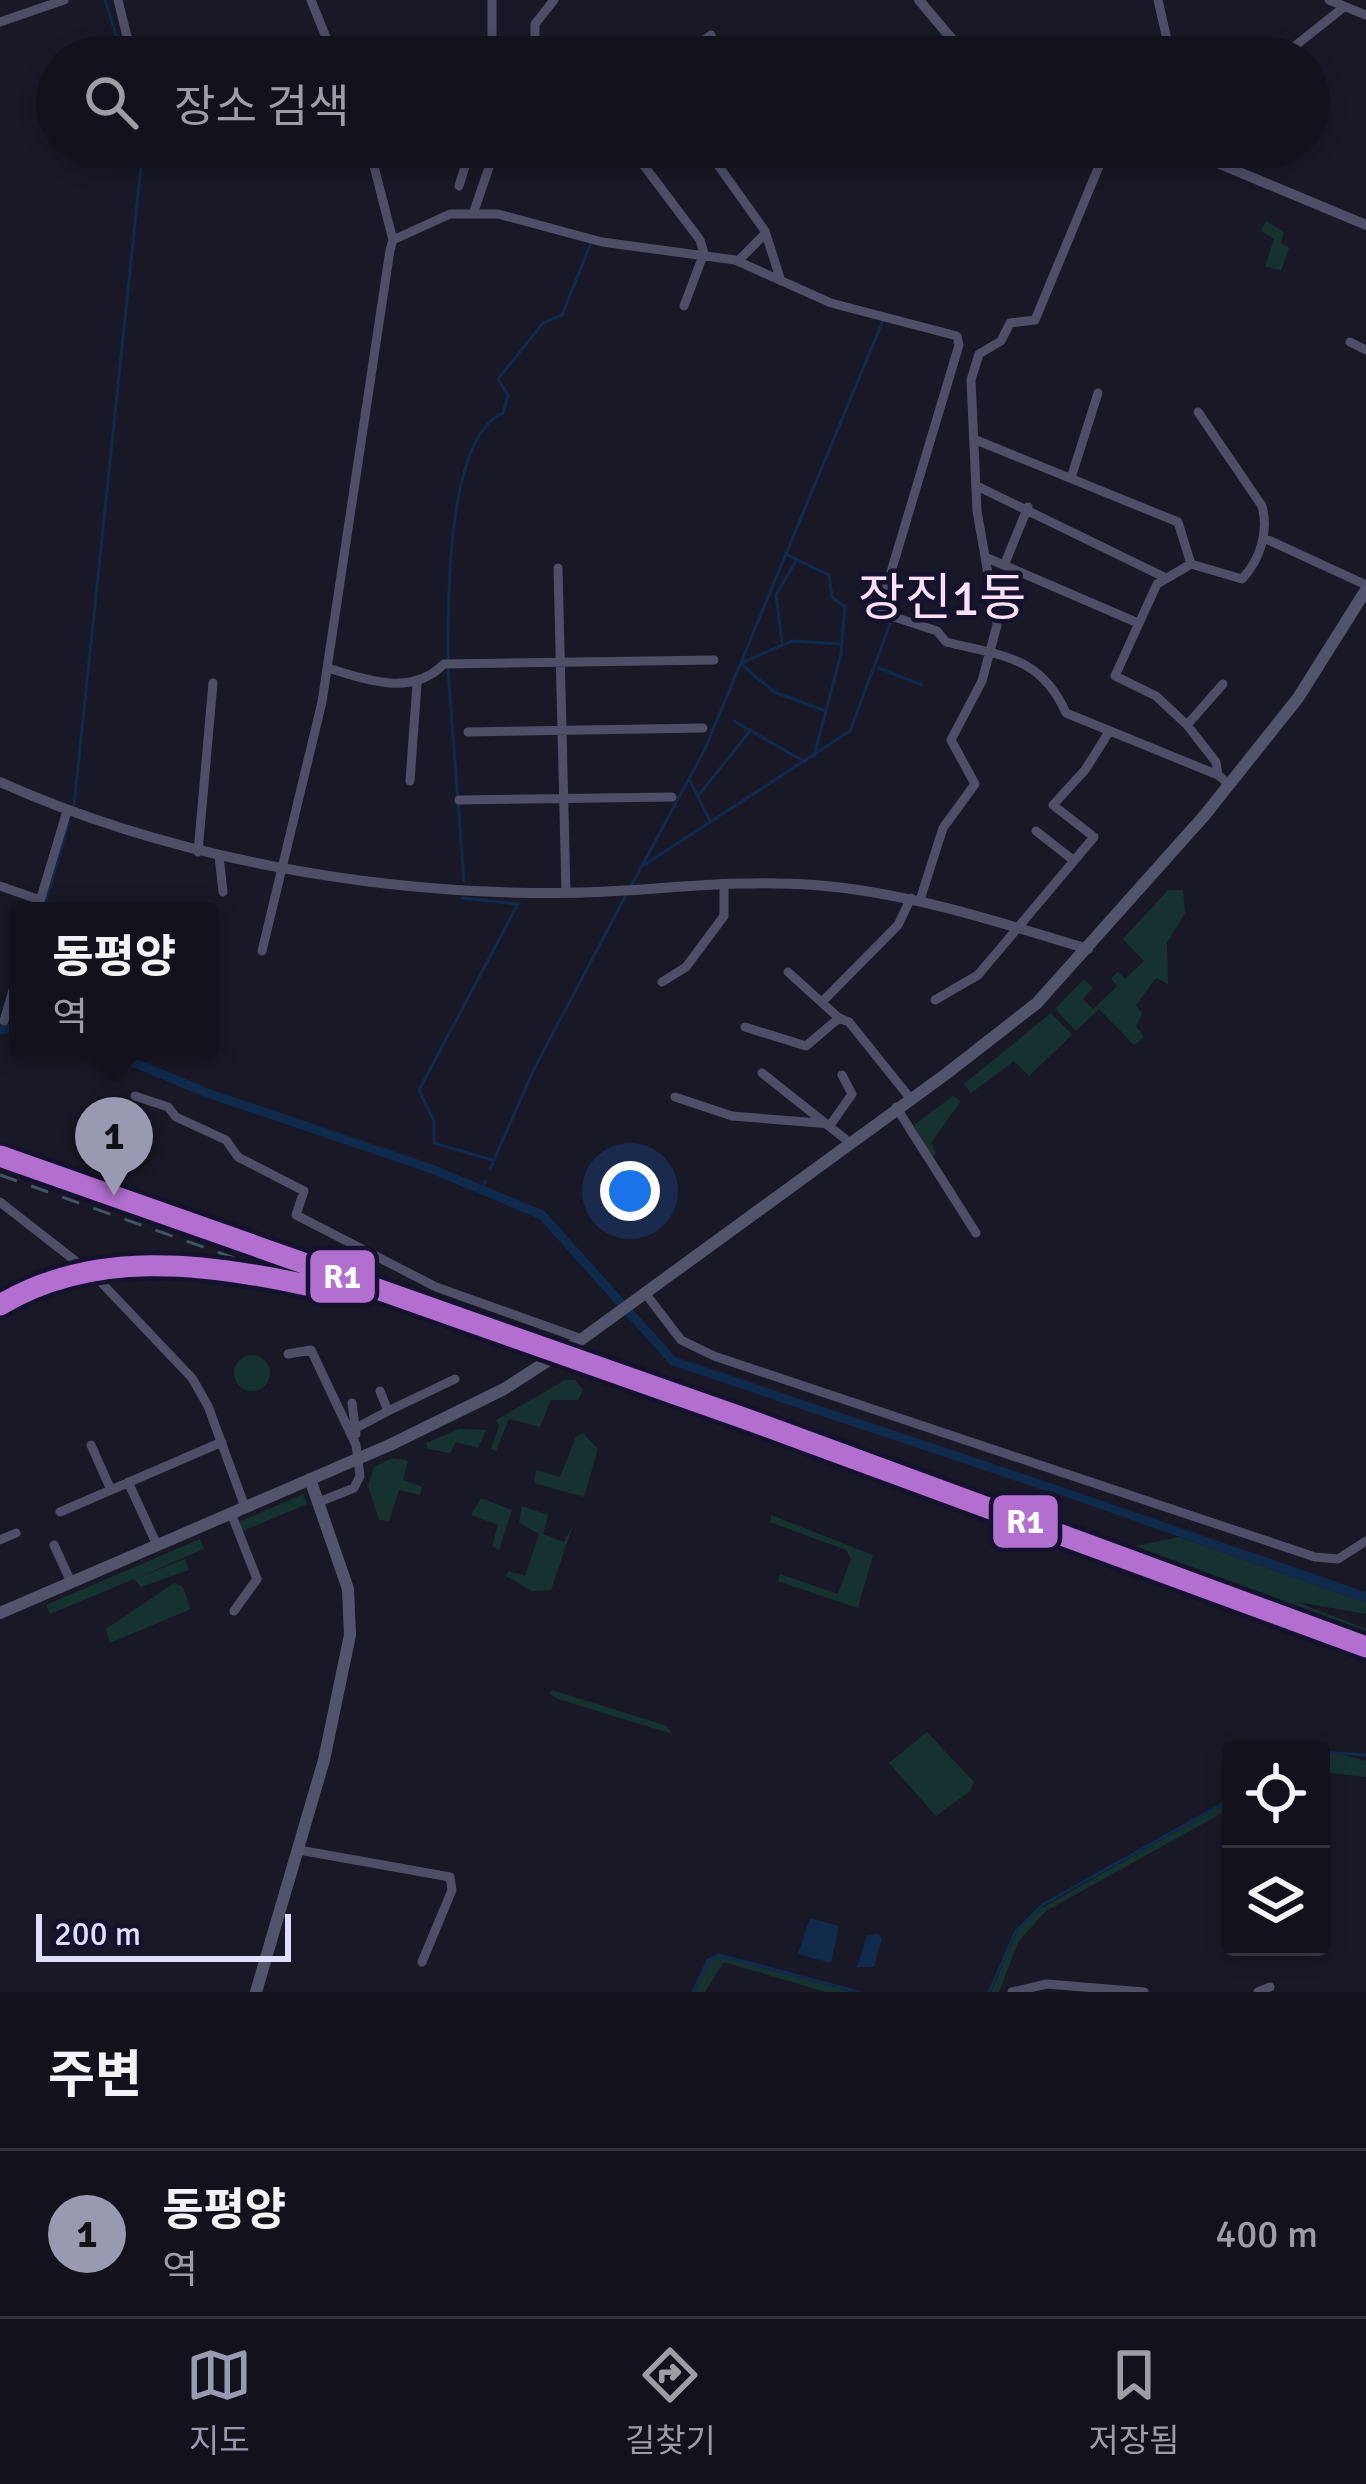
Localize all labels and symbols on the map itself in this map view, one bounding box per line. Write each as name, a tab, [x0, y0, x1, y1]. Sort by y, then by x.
district label: 장진1동	[858, 567, 1026, 630]
pin: 1	[75, 1097, 153, 1196]
your location	[600, 1161, 660, 1221]
line badge: R1	[308, 1248, 377, 1305]
text: R1	[323, 1257, 361, 1298]
line badge: R1	[991, 1493, 1060, 1550]
text: R1	[1006, 1502, 1044, 1543]
scale bar	[36, 1908, 291, 1961]

